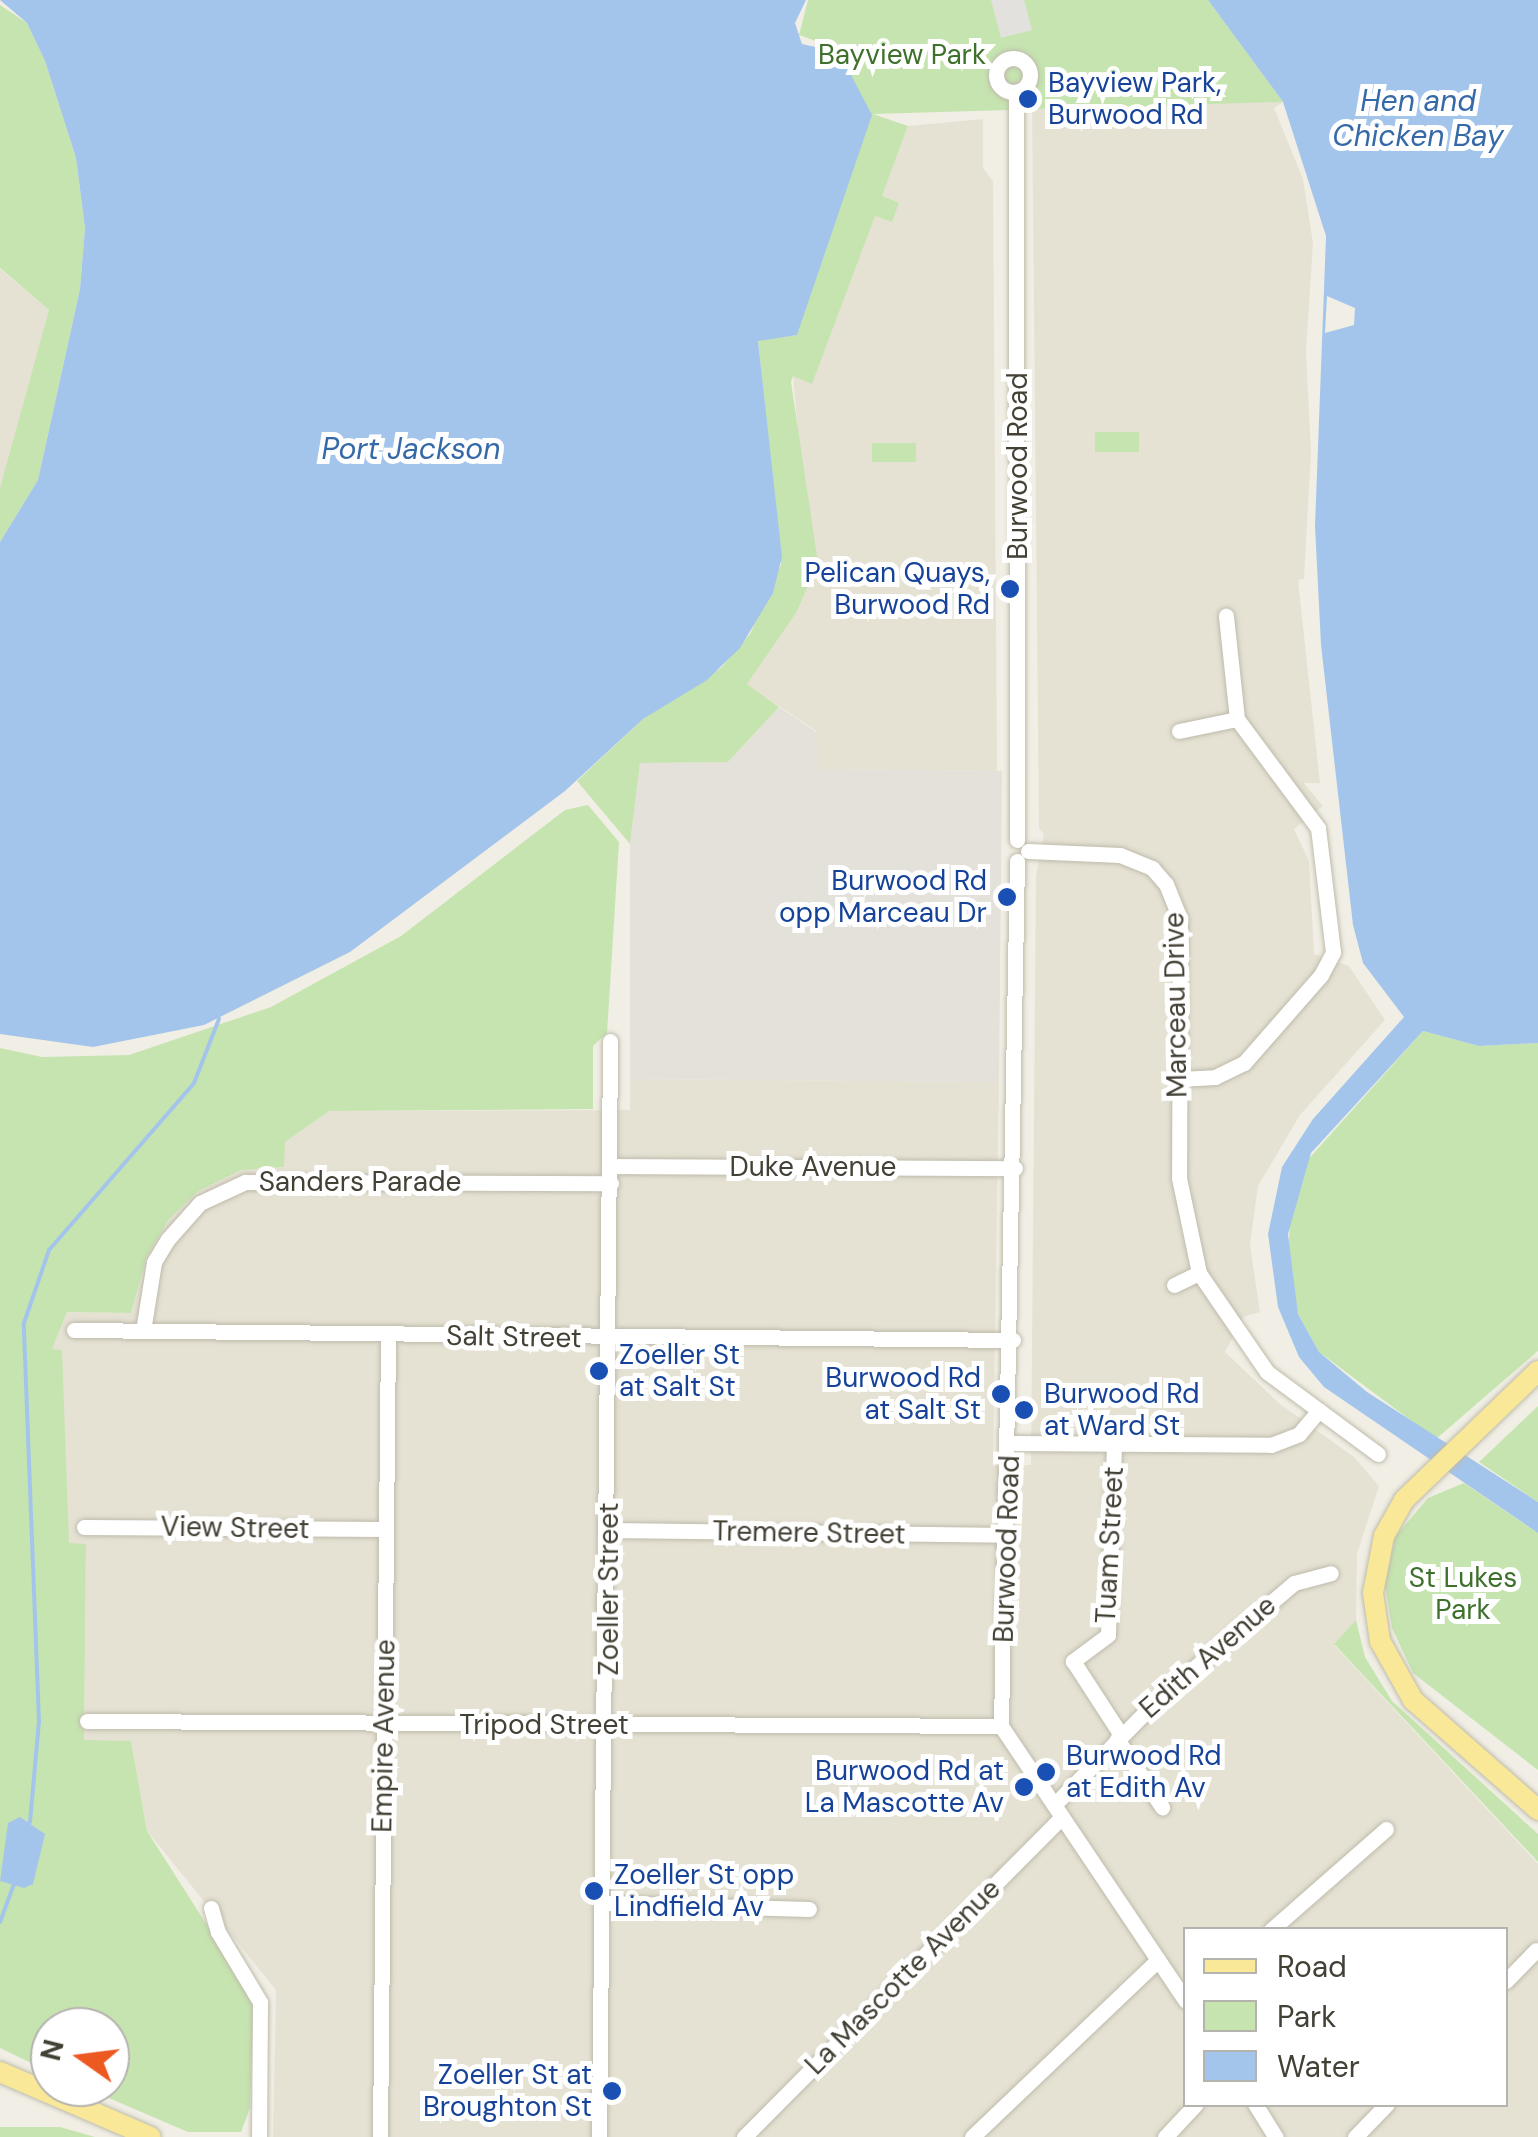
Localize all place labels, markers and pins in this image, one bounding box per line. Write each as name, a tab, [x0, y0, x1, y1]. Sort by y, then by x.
place label: Bayview Park, Burwood Rd	[1048, 66, 1221, 132]
marker: Bayview Park, Burwood Rd	[1017, 88, 1039, 110]
place label: Pelican Quays, Burwood Rd	[805, 556, 990, 622]
marker: Pelican Quays, Burwood Rd	[999, 578, 1021, 600]
place label: Burwood Rd opp Marceau Dr	[779, 864, 987, 930]
marker: Burwood Rd opp Marceau Dr	[996, 886, 1018, 908]
place label: Zoeller St at Salt St	[619, 1338, 740, 1404]
marker: Zoeller St at Salt St	[588, 1360, 610, 1382]
place label: Burwood Rd at Salt St	[825, 1361, 981, 1427]
place label: Burwood Rd at Ward St	[1044, 1377, 1200, 1443]
marker: Burwood Rd at Salt St	[990, 1383, 1012, 1405]
marker: Burwood Rd at Ward St	[1013, 1399, 1035, 1421]
place label: Burwood Rd at Edith Av	[1066, 1739, 1222, 1805]
place label: Burwood Rd at La Mascotte Av	[805, 1754, 1004, 1820]
marker: Burwood Rd at Edith Av	[1035, 1761, 1057, 1783]
marker: Burwood Rd at La Mascotte Av	[1013, 1776, 1035, 1798]
place label: Zoeller St opp Lindfield Av	[614, 1858, 794, 1924]
marker: Zoeller St opp Lindfield Av	[583, 1880, 605, 1902]
place label: Zoeller St at Broughton St	[423, 2058, 592, 2124]
marker: Zoeller St at Broughton St	[601, 2080, 623, 2102]

